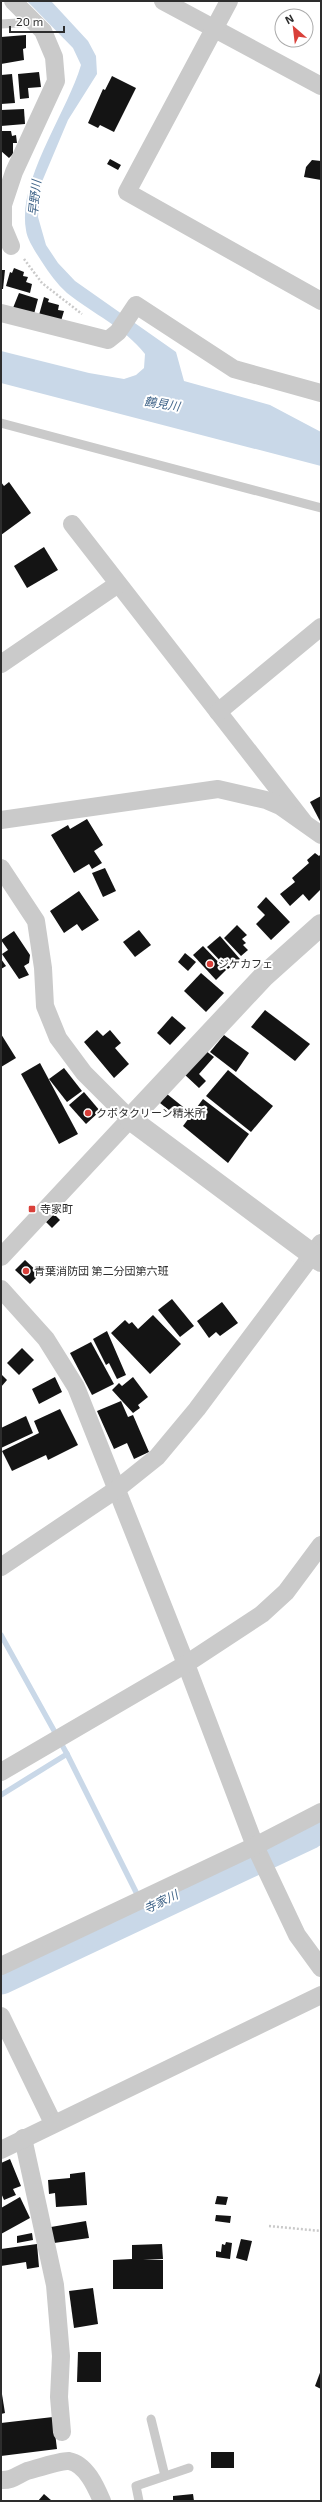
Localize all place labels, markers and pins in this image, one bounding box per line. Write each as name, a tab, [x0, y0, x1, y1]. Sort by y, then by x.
place label: ジケカフェ	[218, 957, 273, 970]
marker: ジケカフェ	[205, 959, 215, 969]
place label: クボタクリーン精米所	[96, 1106, 206, 1119]
marker: クボタクリーン精米所	[83, 1108, 93, 1118]
place label: 寺家町	[40, 1202, 73, 1215]
marker: 寺家町	[27, 1204, 37, 1214]
place label: 青葉消防団 第二分団第六班	[34, 1264, 168, 1277]
marker: 青葉消防団 第二分団第六班	[21, 1266, 31, 1276]

